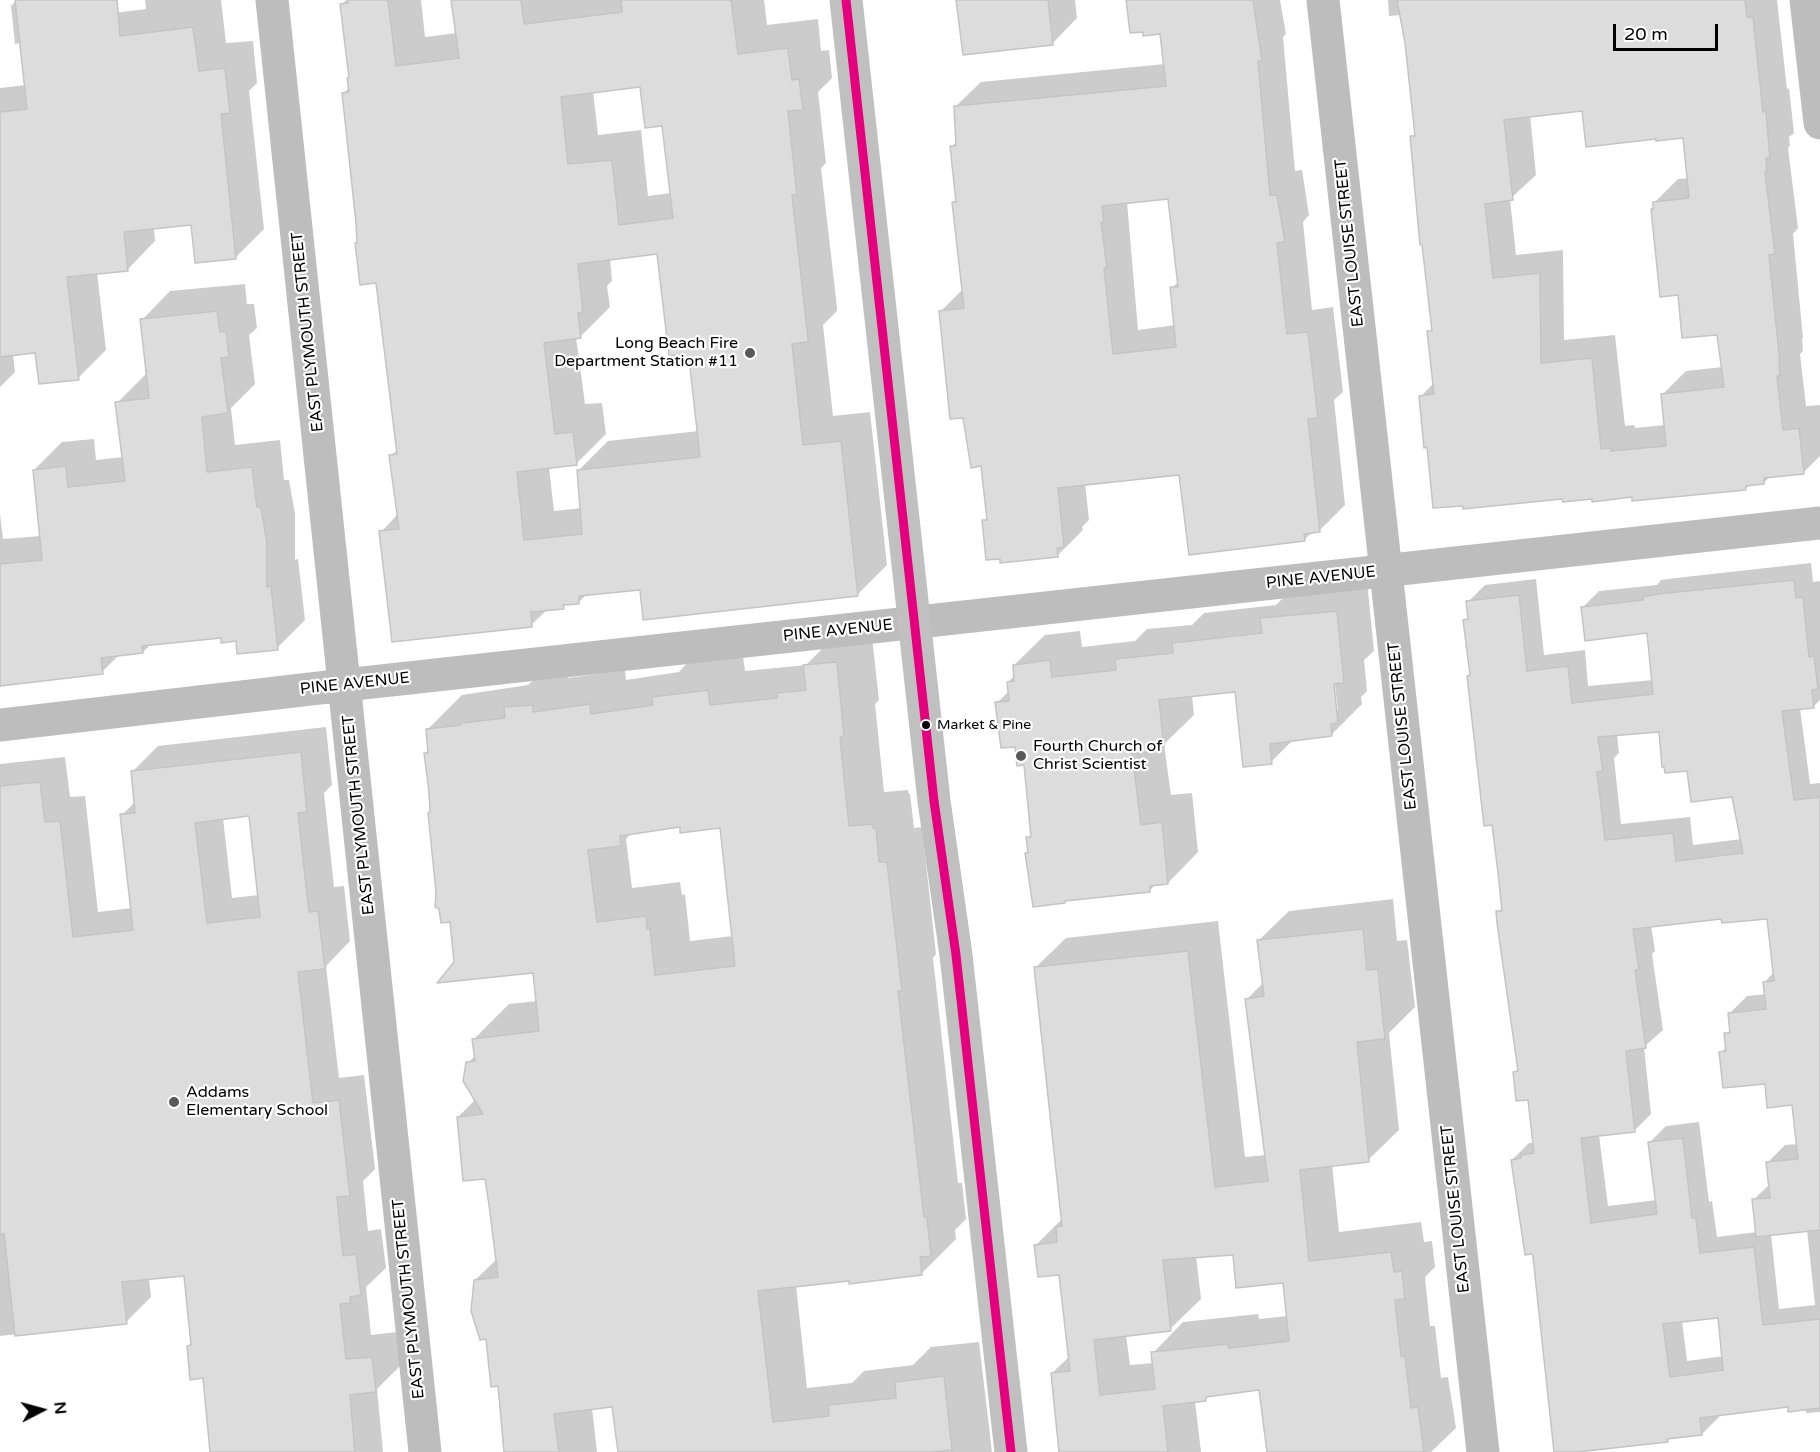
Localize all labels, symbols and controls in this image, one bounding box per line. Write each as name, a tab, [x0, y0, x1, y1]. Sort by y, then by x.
scale bar	[1616, 12, 1721, 50]
text: 20 m	[1624, 23, 1668, 45]
street label: EAST LOUISE STREET	[1332, 158, 1368, 328]
street label: EAST PLYMOUTH STREET	[288, 231, 328, 433]
place label: Long Beach Fire Department Station #11	[554, 334, 738, 372]
marker: Long Beach Fire Department Station #11	[743, 346, 757, 360]
street label: PINE AVENUE	[1265, 563, 1377, 593]
street label: PINE AVENUE	[782, 616, 894, 646]
street label: EAST LOUISE STREET	[1385, 641, 1421, 811]
street label: PINE AVENUE	[299, 669, 411, 699]
street label: EAST PLYMOUTH STREET	[339, 714, 379, 916]
place label: Market & Pine	[937, 717, 1031, 733]
marker: Market & Pine	[920, 719, 932, 731]
place label: Fourth Church of Christ Scientist	[1033, 737, 1162, 775]
marker: Fourth Church of Christ Scientist	[1014, 749, 1028, 763]
place label: Addams Elementary School	[186, 1083, 328, 1121]
marker: Addams Elementary School	[167, 1095, 181, 1109]
street label: EAST LOUISE STREET	[1438, 1124, 1474, 1294]
street label: EAST PLYMOUTH STREET	[389, 1198, 429, 1400]
north arrow	[12, 1380, 72, 1440]
text: N	[49, 1401, 71, 1416]

